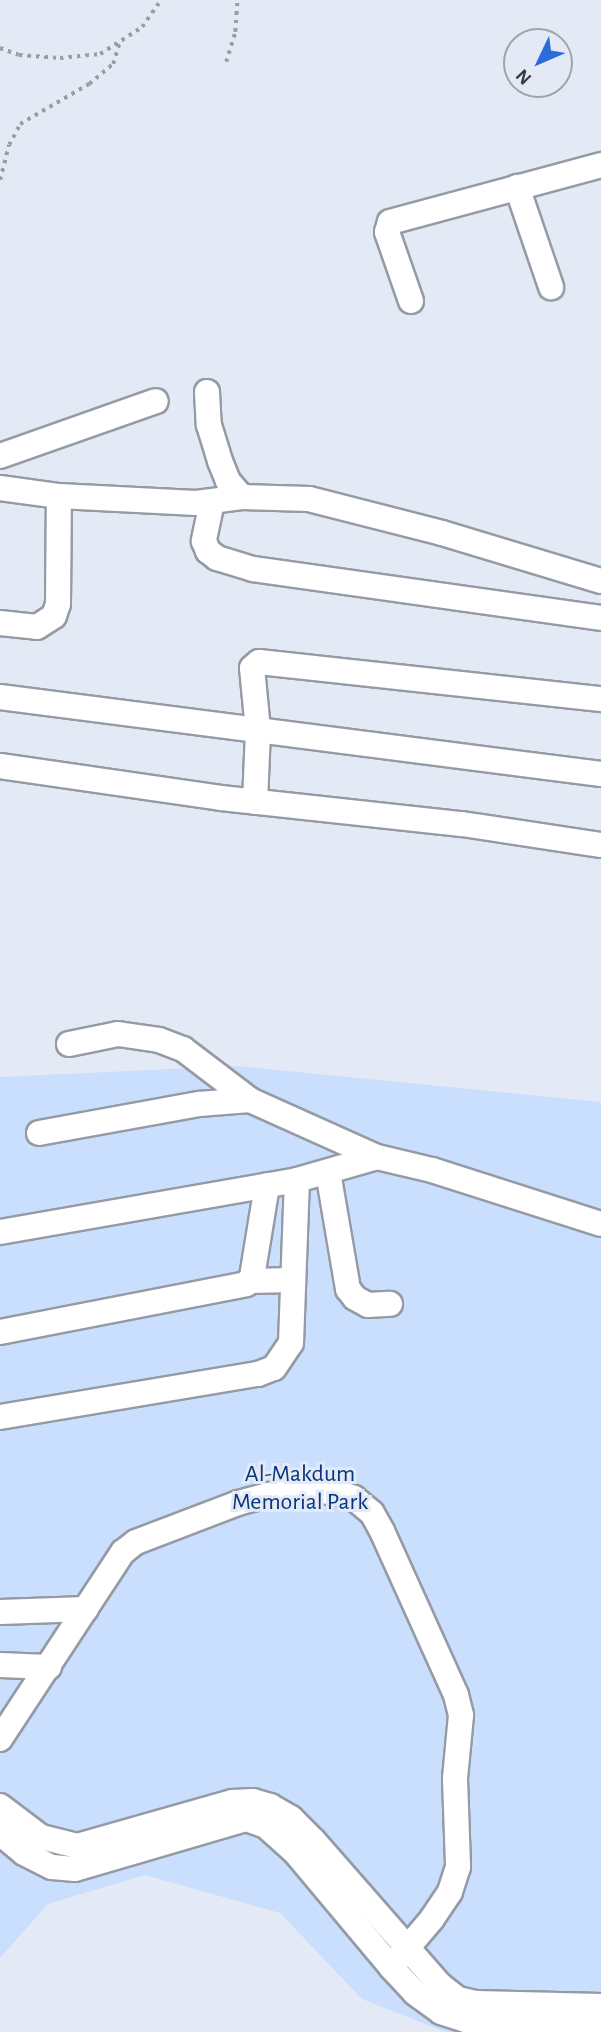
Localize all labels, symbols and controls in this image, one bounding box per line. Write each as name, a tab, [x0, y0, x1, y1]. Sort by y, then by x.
north arrow	[503, 28, 573, 98]
text: N	[513, 65, 535, 88]
park label: Al-Makdum Memorial Park	[232, 1461, 368, 1517]

